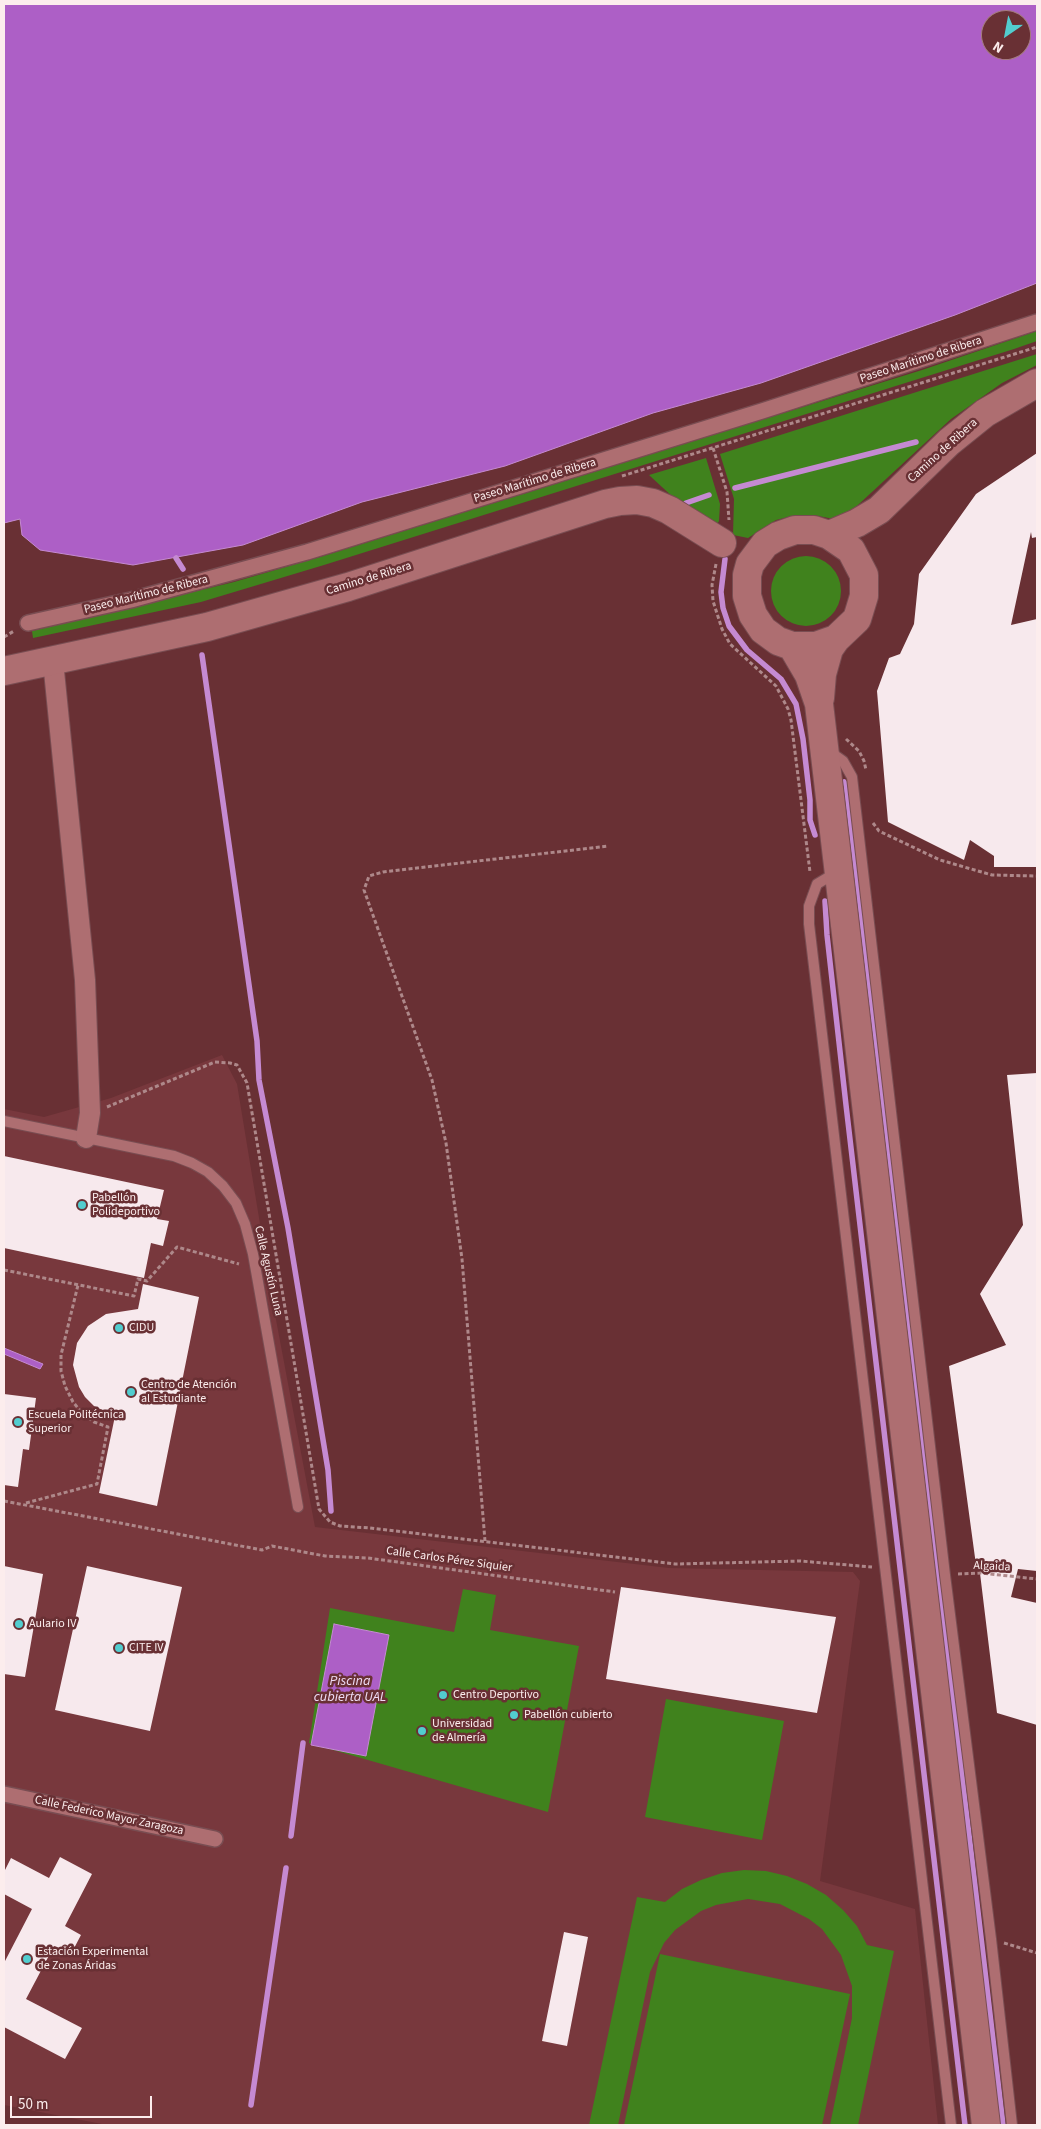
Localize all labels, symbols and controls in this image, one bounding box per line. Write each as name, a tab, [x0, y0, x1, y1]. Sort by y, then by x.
north arrow	[981, 10, 1031, 60]
text: N	[989, 36, 1008, 58]
street label: Paseo Marítimo de Ribera	[858, 333, 984, 387]
street label: Camino de Ribera	[905, 416, 981, 486]
street label: Paseo Marítimo de Ribera	[472, 456, 598, 506]
street label: Camino de Ribera	[325, 559, 413, 599]
street label: Paseo Marítimo de Ribera	[83, 573, 209, 617]
place label: Pabellón Polideportivo	[92, 1191, 160, 1219]
marker: Pabellón Polideportivo	[76, 1199, 88, 1211]
street label: Calle Agustín Luna	[251, 1225, 285, 1317]
place label: CIDU	[129, 1321, 154, 1335]
marker: CIDU	[113, 1322, 125, 1334]
place label: Centro de Atención al Estudiante	[141, 1378, 237, 1406]
marker: Centro de Atención al Estudiante	[125, 1386, 137, 1398]
place label: Escuela Politécnica Superior	[28, 1408, 124, 1436]
marker: Escuela Politécnica Superior	[12, 1416, 24, 1428]
street label: Calle Carlos Pérez Siquier	[385, 1544, 513, 1576]
street label: Algaida	[973, 1559, 1011, 1575]
place label: Aulario IV	[29, 1617, 76, 1631]
marker: Aulario IV	[13, 1618, 25, 1630]
place label: CITE IV	[129, 1641, 163, 1655]
marker: CITE IV	[113, 1642, 125, 1654]
water label: Piscina cubierta UAL	[314, 1674, 386, 1706]
place label: Centro Deportivo	[453, 1688, 539, 1702]
marker: Centro Deportivo	[437, 1689, 449, 1701]
place label: Pabellón cubierto	[524, 1708, 613, 1722]
marker: Pabellón cubierto	[508, 1709, 520, 1721]
place label: Universidad de Almería	[432, 1717, 492, 1745]
marker: Universidad de Almería	[416, 1725, 428, 1737]
street label: Calle Federico Mayor Zaragoza	[33, 1793, 185, 1839]
place label: Estación Experimental de Zonas Áridas	[37, 1945, 148, 1973]
marker: Estación Experimental de Zonas Áridas	[21, 1953, 33, 1965]
scale bar	[12, 2086, 155, 2118]
text: 50 m	[18, 2094, 48, 2115]

